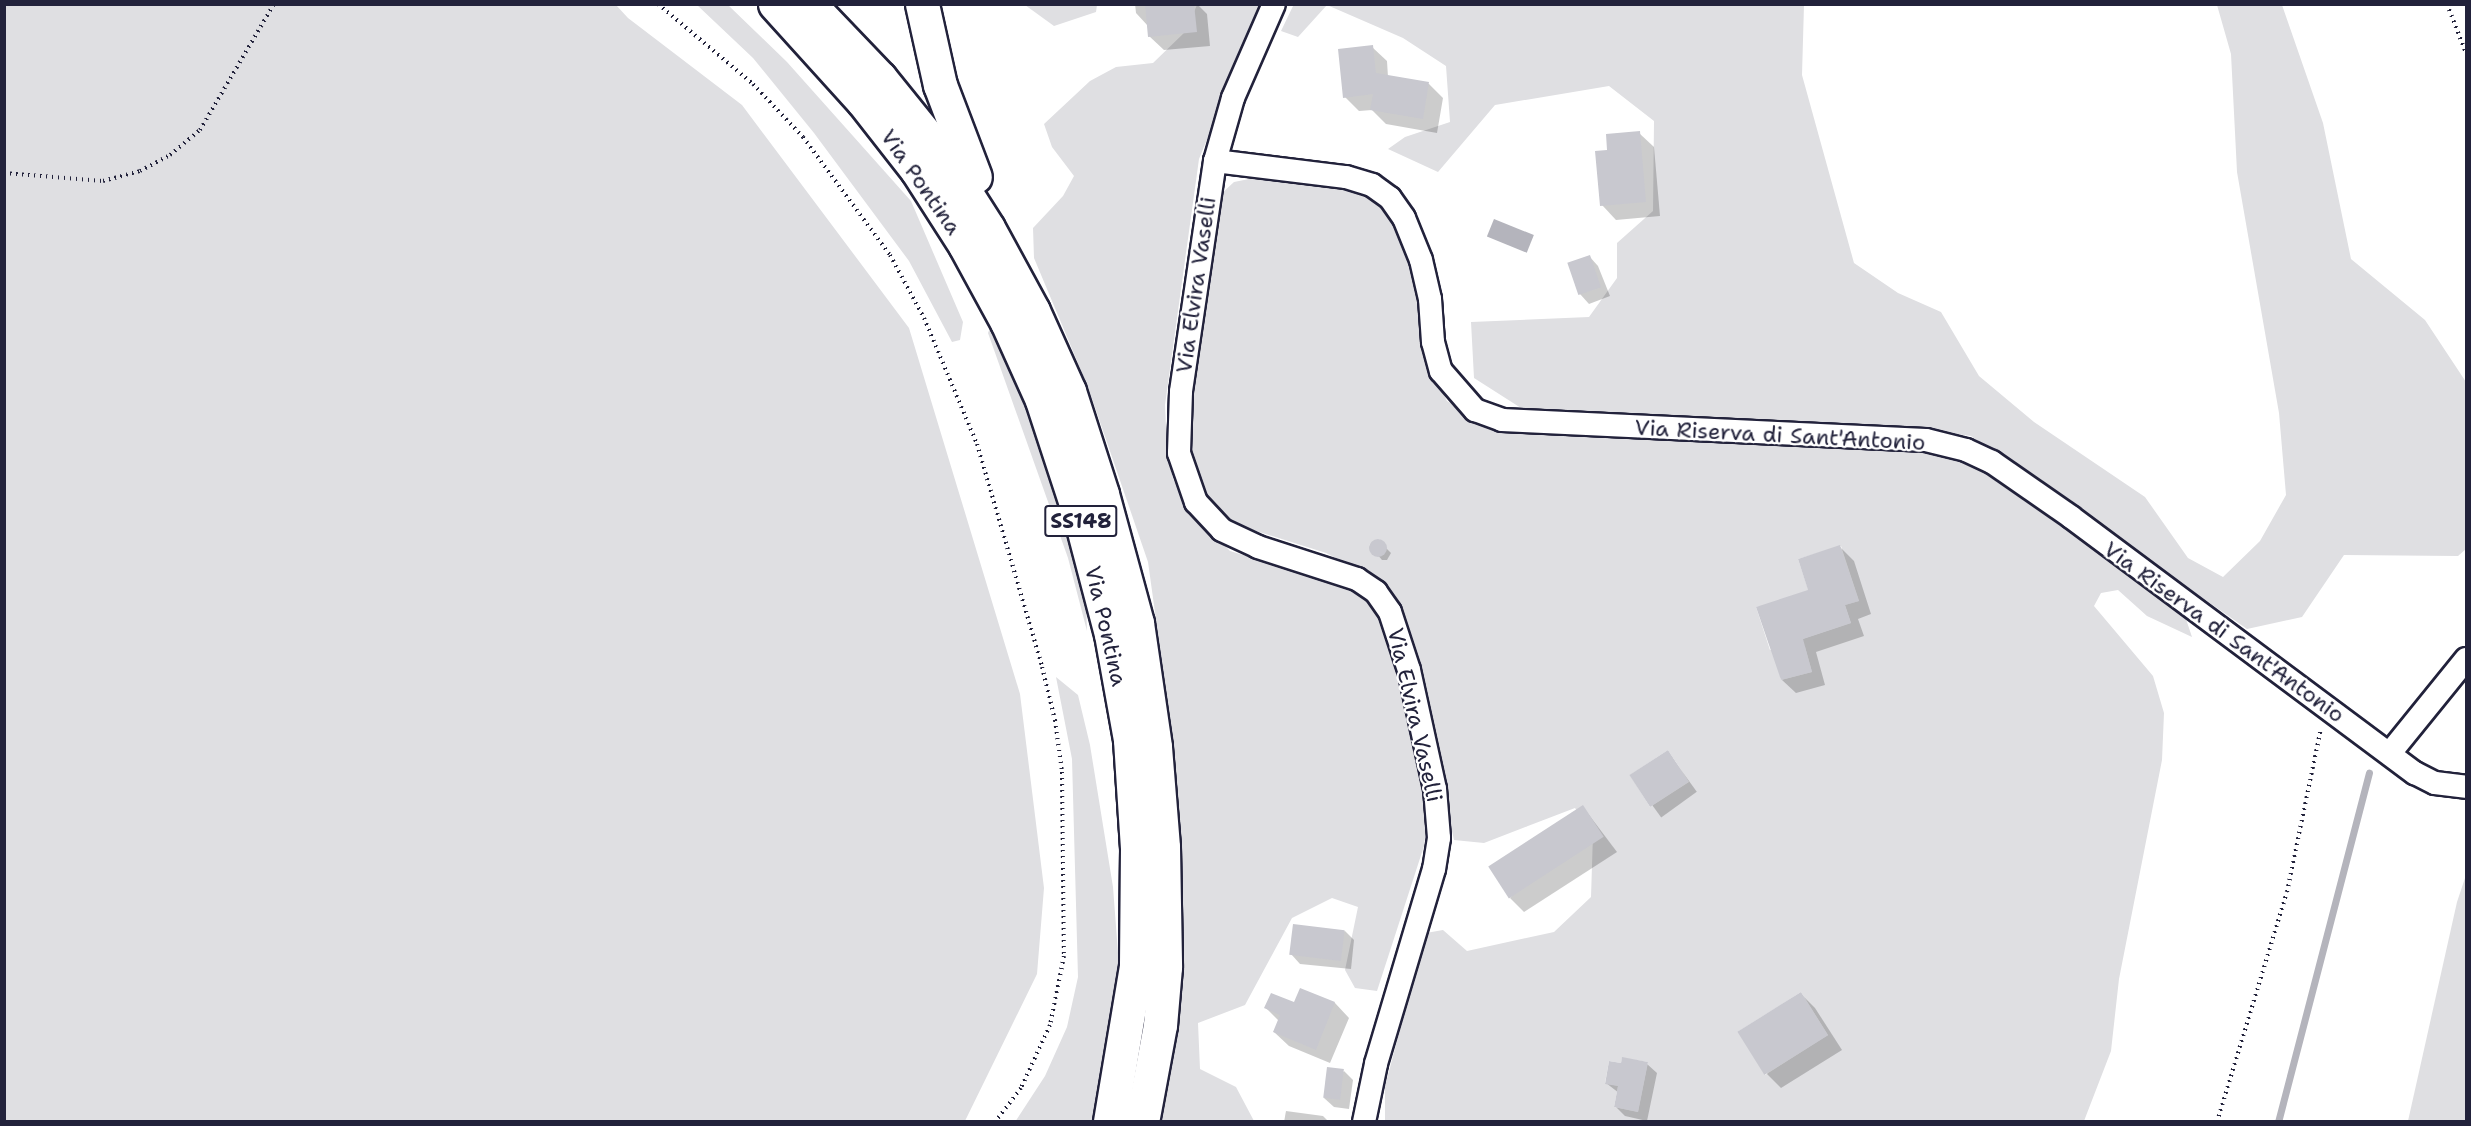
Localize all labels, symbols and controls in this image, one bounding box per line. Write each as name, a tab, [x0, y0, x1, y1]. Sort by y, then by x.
street label: Via Pontina	[875, 124, 967, 240]
street label: Via Elvira Vaselli	[1171, 195, 1221, 375]
street label: Via Riserva di Sant'Antonio	[1634, 414, 1926, 456]
road number: SS148	[1044, 503, 1118, 539]
street label: Via Riserva di Sant'Antonio	[2099, 536, 2349, 728]
street label: Via Pontina	[1079, 563, 1133, 689]
street label: Via Elvira Vaselli	[1382, 625, 1448, 805]

